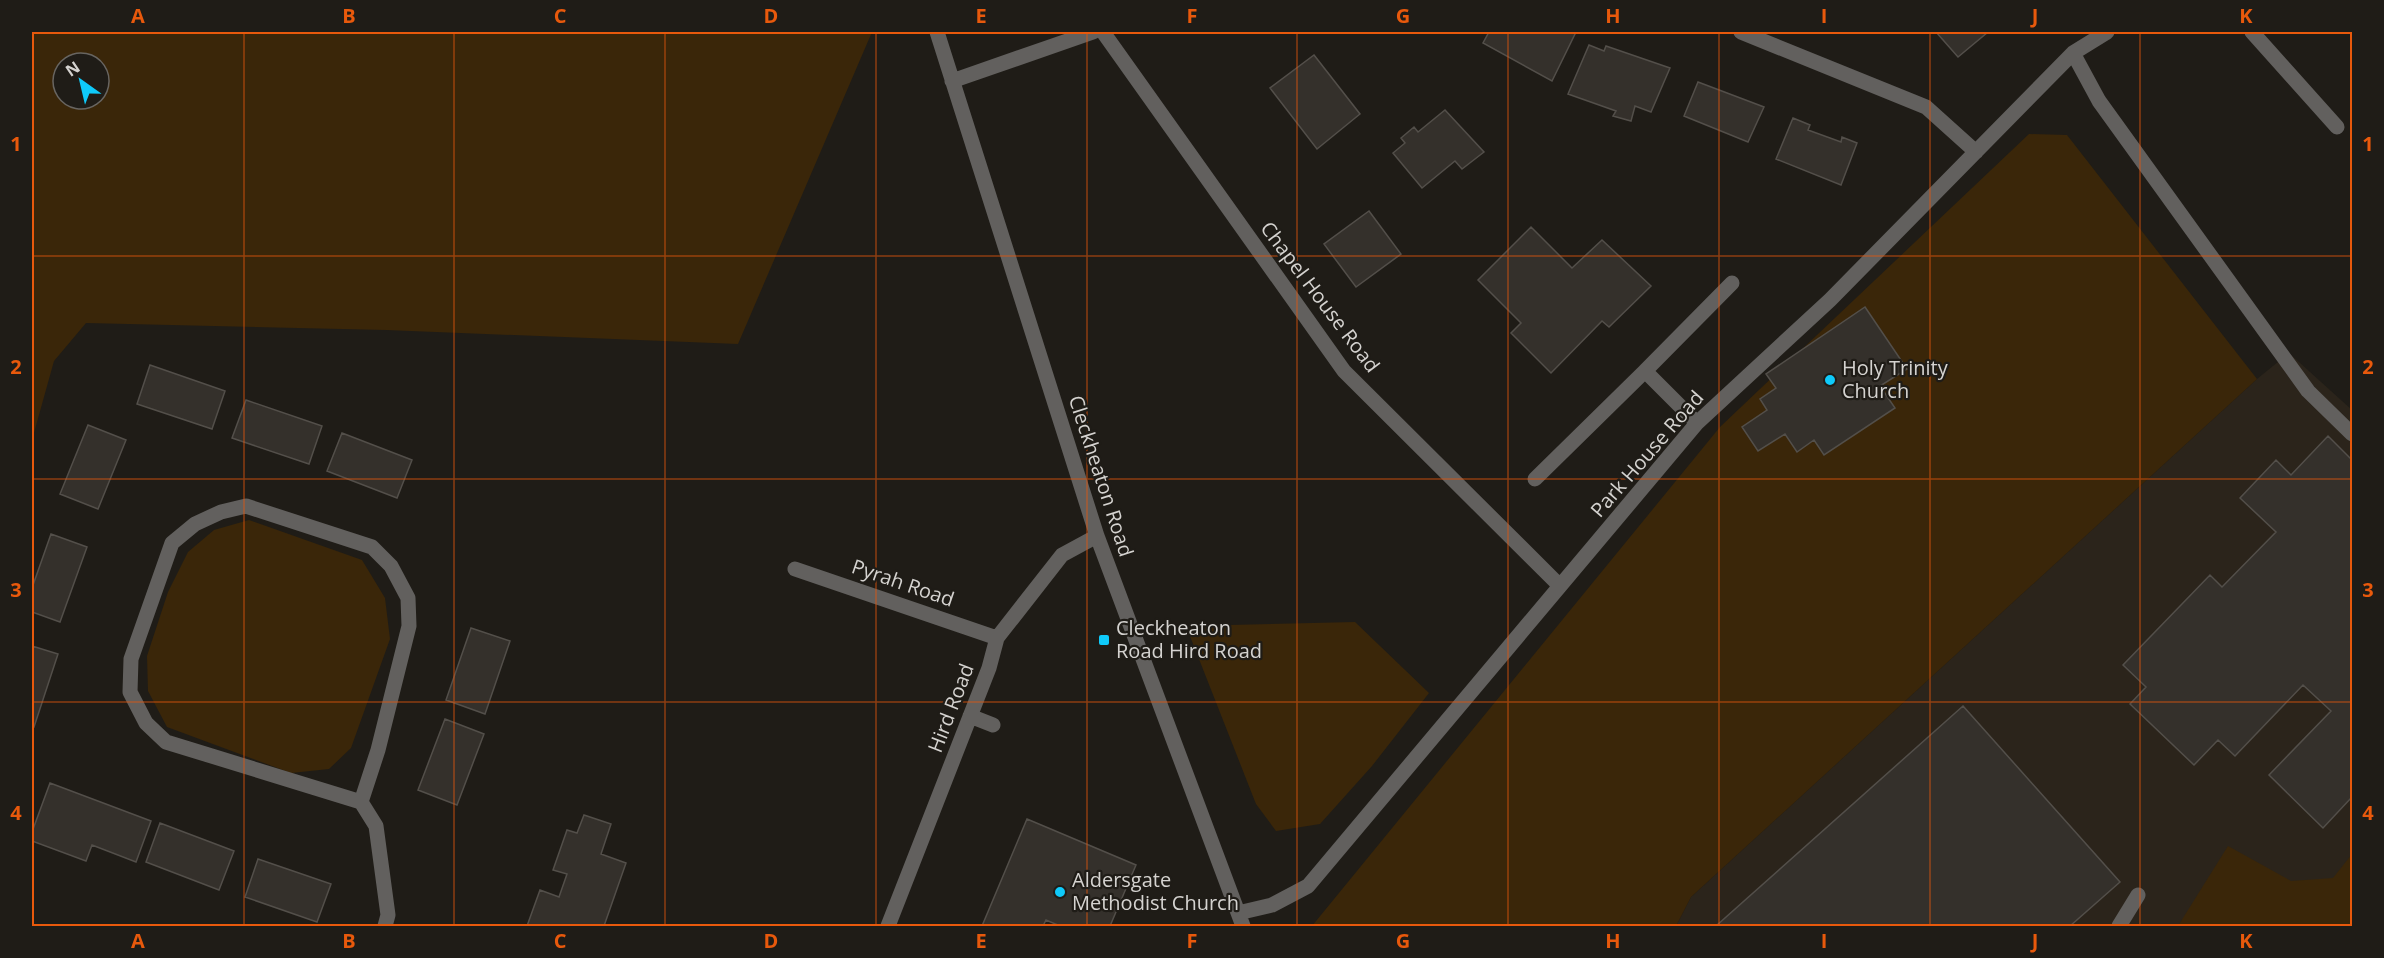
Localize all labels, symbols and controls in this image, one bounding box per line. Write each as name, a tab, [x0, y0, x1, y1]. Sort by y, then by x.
text: A	[131, 2, 145, 29]
text: B	[342, 2, 356, 29]
text: C	[554, 2, 567, 29]
text: D	[764, 2, 778, 29]
text: E	[975, 2, 987, 29]
text: F	[1187, 2, 1197, 29]
text: G	[1396, 2, 1410, 29]
text: H	[1605, 2, 1621, 29]
text: I	[1821, 2, 1827, 29]
text: J	[2030, 2, 2038, 29]
text: K	[2239, 2, 2253, 29]
north arrow	[51, 51, 111, 111]
text: N	[61, 56, 84, 81]
text: 1	[10, 130, 22, 157]
text: 1	[2362, 130, 2374, 157]
street label: Chapel House Road	[1255, 216, 1386, 378]
text: 2	[10, 353, 22, 380]
text: 2	[2362, 353, 2374, 380]
place label: Holy Trinity Church	[1842, 354, 1949, 404]
marker: Holy Trinity Church	[1823, 373, 1837, 387]
street label: Park House Road	[1584, 385, 1709, 523]
street label: Cleckheaton Road	[1063, 392, 1140, 560]
street label: Pyrah Road	[848, 552, 958, 613]
text: 3	[10, 576, 22, 603]
text: 3	[2362, 576, 2374, 603]
place label: Cleckheaton Road Hird Road	[1116, 614, 1262, 664]
marker: Cleckheaton Road Hird Road	[1097, 633, 1111, 647]
street label: Hird Road	[921, 660, 980, 756]
text: 4	[10, 799, 22, 826]
text: 4	[2362, 799, 2374, 826]
place label: Aldersgate Methodist Church	[1072, 866, 1239, 916]
marker: Aldersgate Methodist Church	[1053, 885, 1067, 899]
text: A	[131, 927, 145, 954]
text: B	[342, 927, 356, 954]
text: C	[554, 927, 567, 954]
text: D	[764, 927, 778, 954]
text: E	[975, 927, 987, 954]
text: F	[1187, 927, 1197, 954]
text: G	[1396, 927, 1410, 954]
text: H	[1605, 927, 1621, 954]
text: I	[1821, 927, 1827, 954]
text: J	[2030, 927, 2038, 954]
text: K	[2239, 927, 2253, 954]

